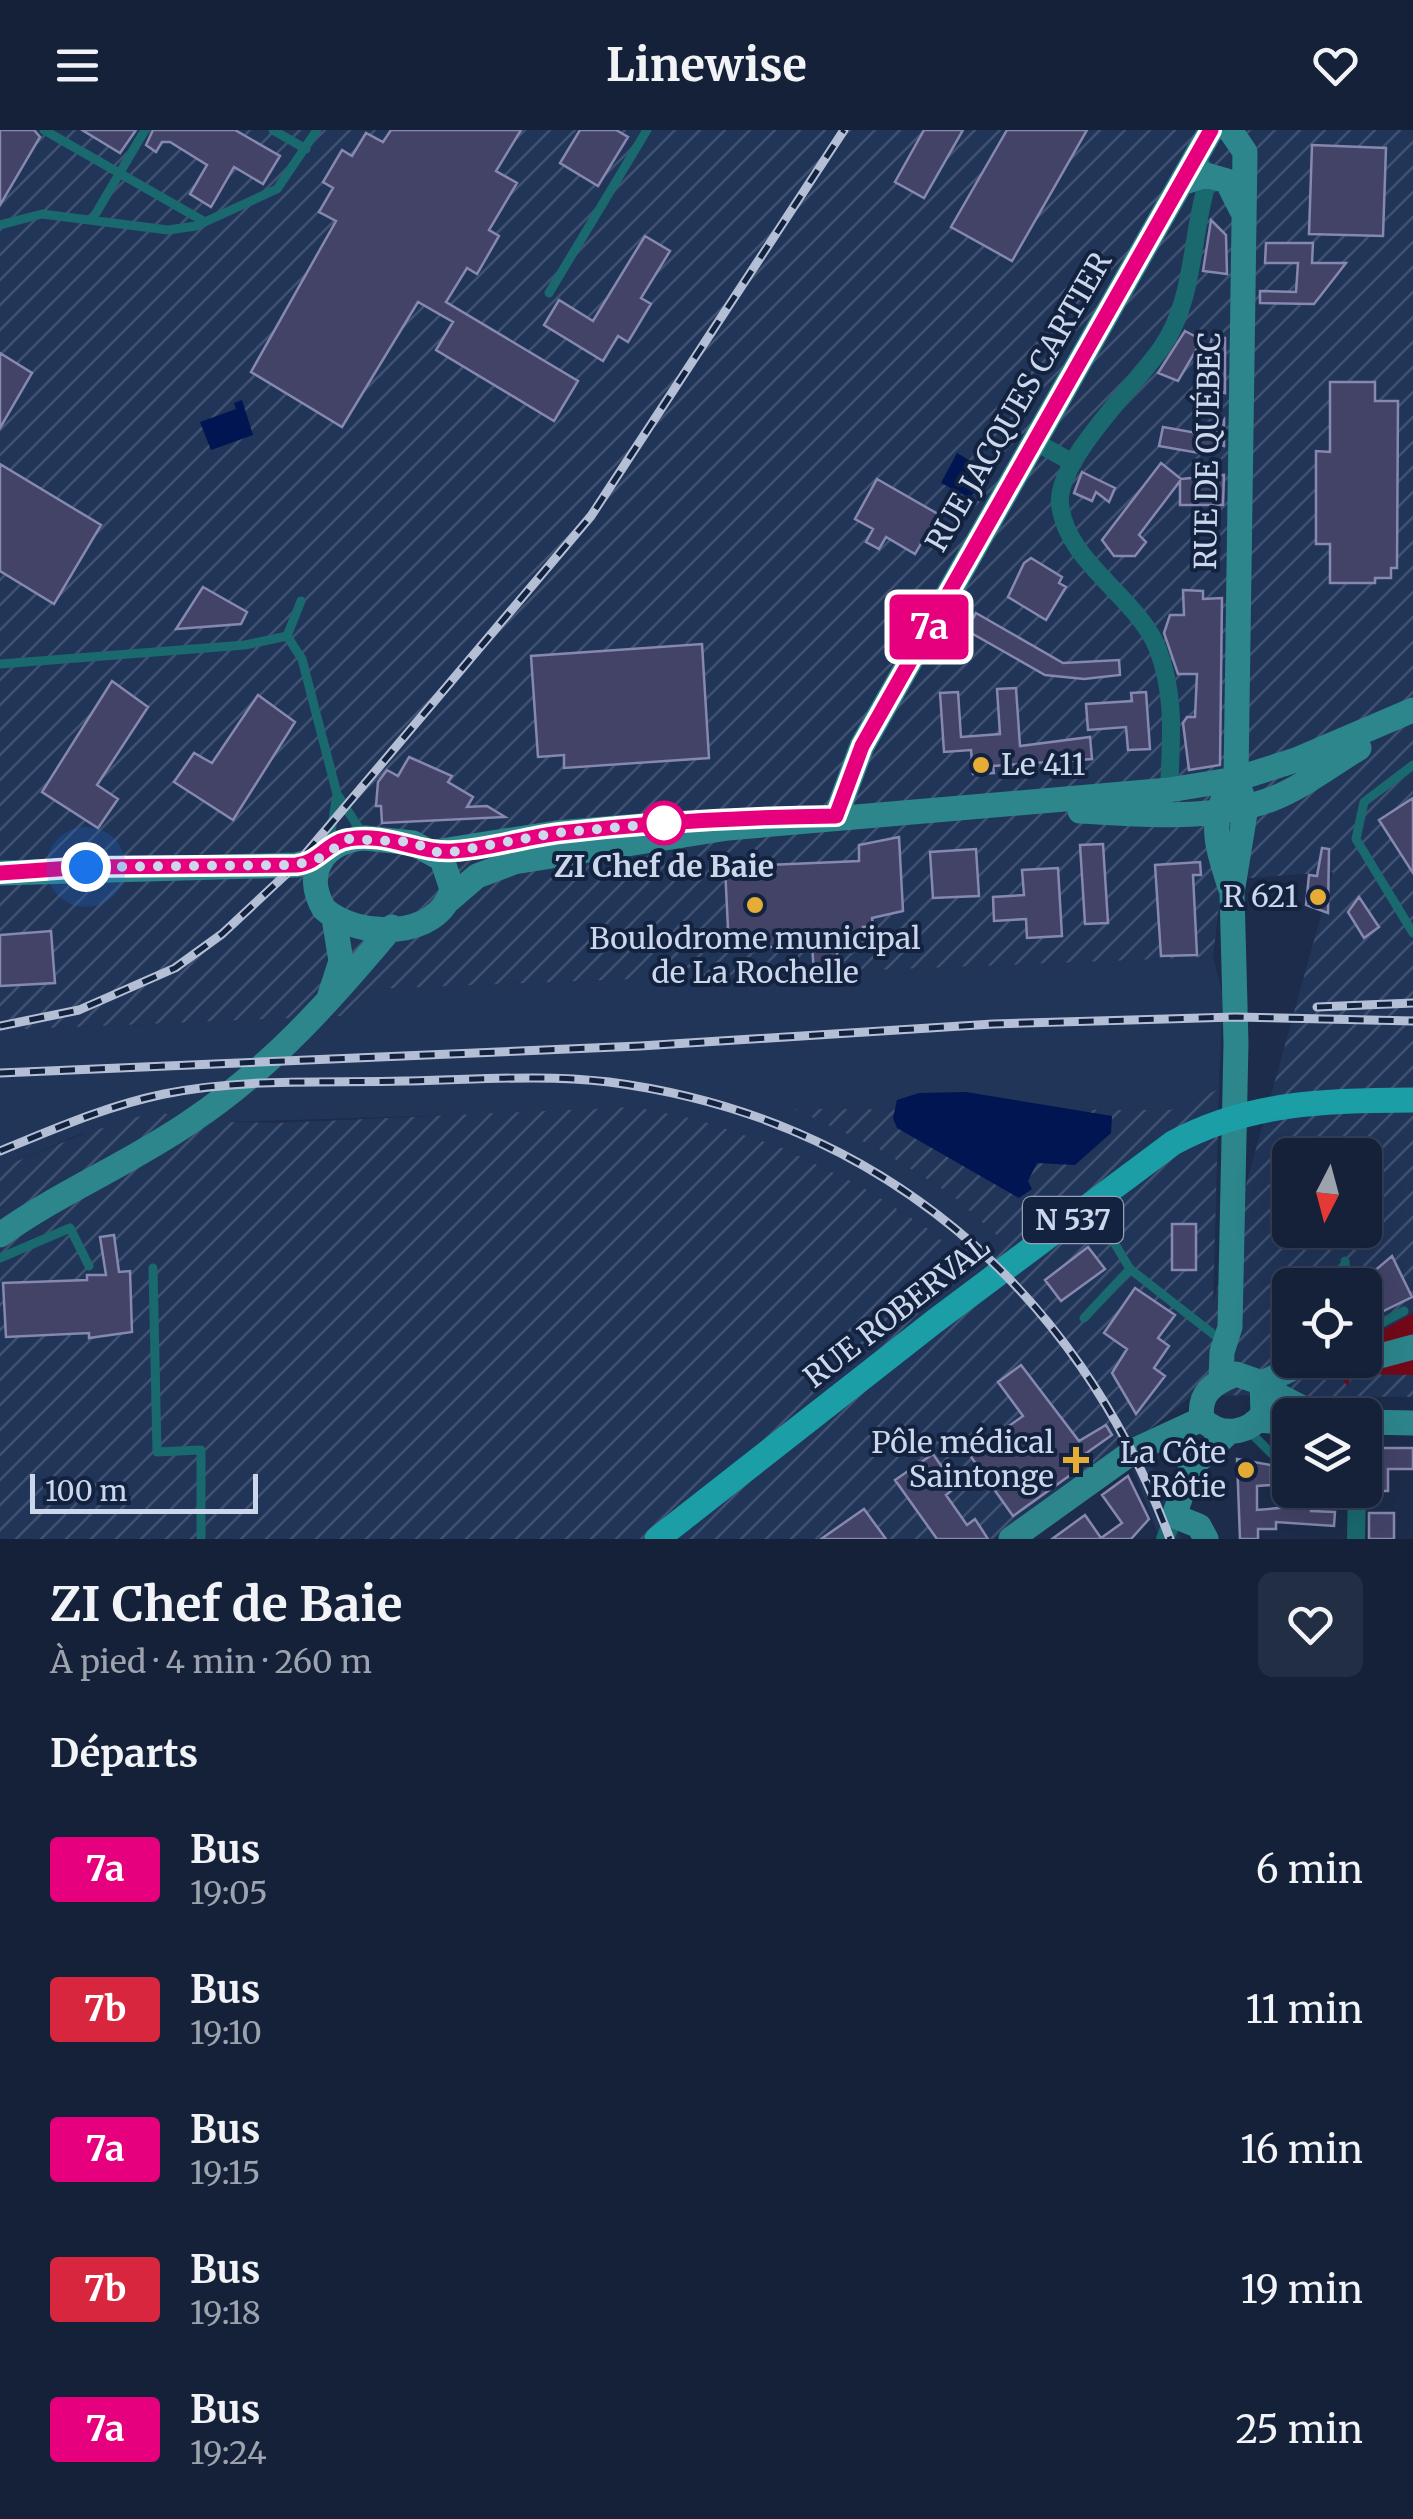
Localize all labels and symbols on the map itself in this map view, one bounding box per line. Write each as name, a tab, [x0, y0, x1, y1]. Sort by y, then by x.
street label: RUE JACQUES CARTIER	[917, 245, 1120, 558]
street label: RUE DE QUÉBEC	[1186, 332, 1228, 570]
line badge: 7a	[884, 594, 974, 660]
place label: Le 411	[1001, 745, 1085, 783]
marker: Le 411	[970, 754, 992, 776]
marker: ZI Chef de Baie	[643, 802, 685, 844]
your location	[61, 842, 111, 892]
place label: ZI Chef de Baie	[554, 847, 774, 885]
place label: R 621	[1223, 877, 1298, 915]
marker: R 621	[1307, 886, 1329, 908]
marker: Boulodrome municipal de La Rochelle	[744, 894, 766, 916]
place label: Boulodrome municipal de La Rochelle	[589, 919, 921, 991]
north arrow	[1272, 1138, 1382, 1248]
road number: N 537	[1023, 1197, 1123, 1243]
street label: RUE ROBERVAL	[796, 1227, 997, 1396]
place label: Pôle médical Saintonge	[871, 1423, 1054, 1495]
place label: La Côte Rôtie	[1120, 1433, 1226, 1505]
marker: Pôle médical Saintonge	[1063, 1447, 1089, 1473]
marker: La Côte Rôtie	[1235, 1459, 1257, 1481]
scale bar	[30, 1469, 258, 1514]

